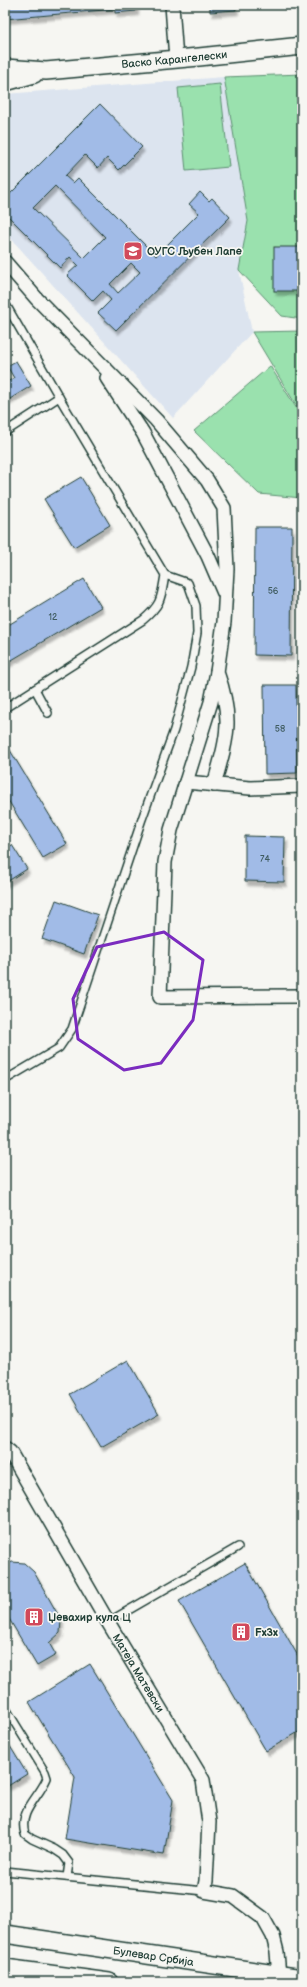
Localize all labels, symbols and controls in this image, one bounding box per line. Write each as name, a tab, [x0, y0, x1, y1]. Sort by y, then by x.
street label: Васко Карангелески	[121, 48, 228, 71]
school or university icon: ОУГС Љубен Лапе	[122, 240, 144, 262]
place label: ОУГС Љубен Лапе	[147, 245, 242, 258]
house number: 56	[268, 586, 279, 597]
house number: 12	[49, 612, 58, 623]
house number: 58	[275, 724, 285, 735]
house number: 74	[260, 854, 270, 865]
building icon: Џевахир кула Ц	[23, 1606, 45, 1628]
place label: Џевахир кула Ц	[48, 1611, 131, 1624]
building icon: Fx3x	[230, 1621, 252, 1643]
place label: Fx3x	[255, 1626, 278, 1639]
street label: Матеја Матевски	[110, 1631, 167, 1714]
street label: Булевар Србија	[112, 1944, 195, 1968]

